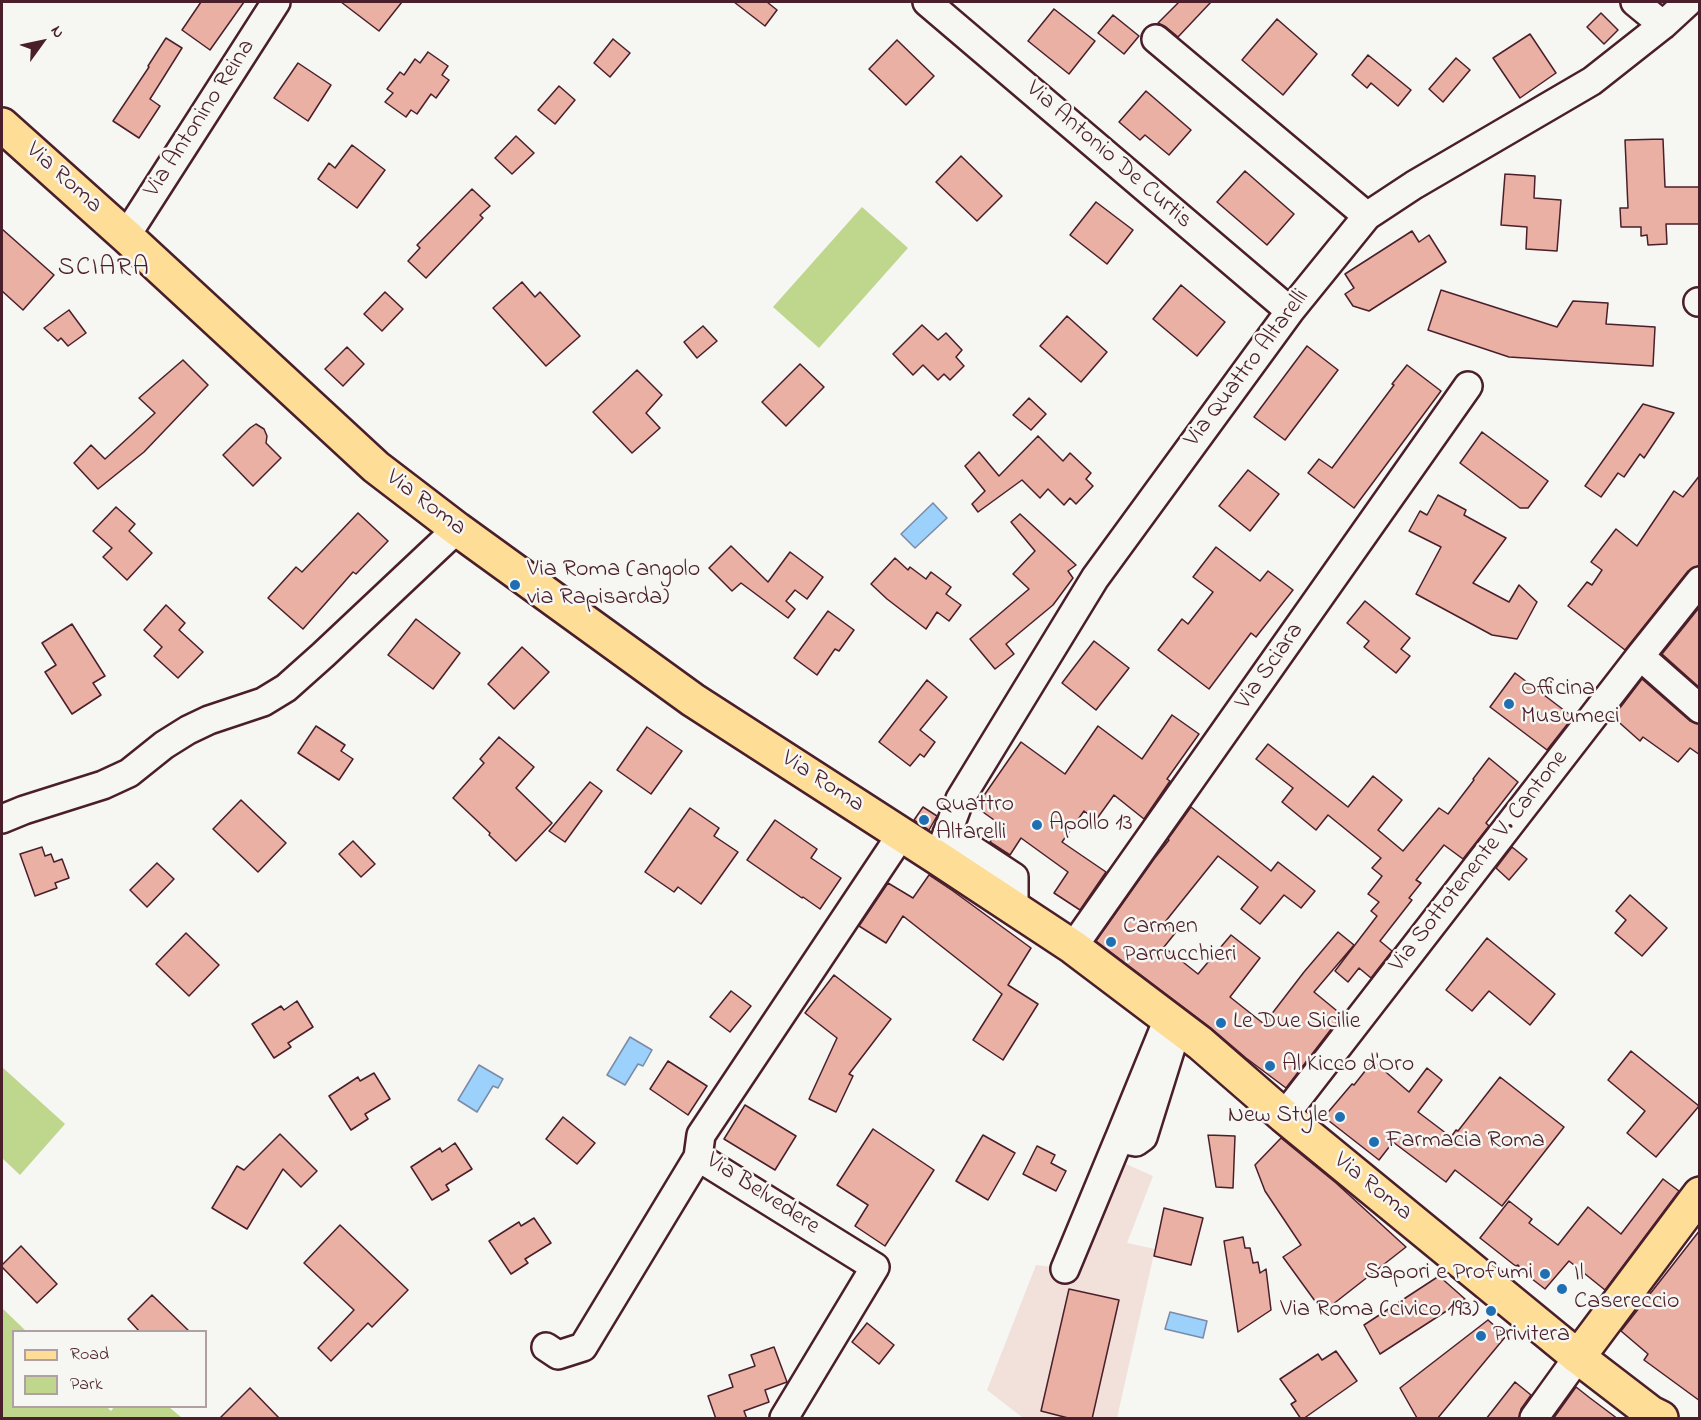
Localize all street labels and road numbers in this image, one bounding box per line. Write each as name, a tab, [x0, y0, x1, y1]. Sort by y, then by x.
street label: Via Antonino Reina	[139, 35, 263, 203]
street label: Via Antonio De Curtis	[1019, 76, 1197, 236]
street label: Via Roma	[19, 137, 107, 221]
street label: Via Quattro Altarelli	[1179, 284, 1317, 454]
street label: Via Roma	[379, 464, 471, 544]
street label: Via Sciara	[1231, 618, 1311, 716]
street label: Via Sottotenente V. Cantone	[1384, 745, 1576, 979]
street label: Via Roma	[775, 746, 869, 820]
street label: Via Belvedere	[700, 1148, 824, 1242]
street label: Via Roma	[1327, 1148, 1417, 1228]

